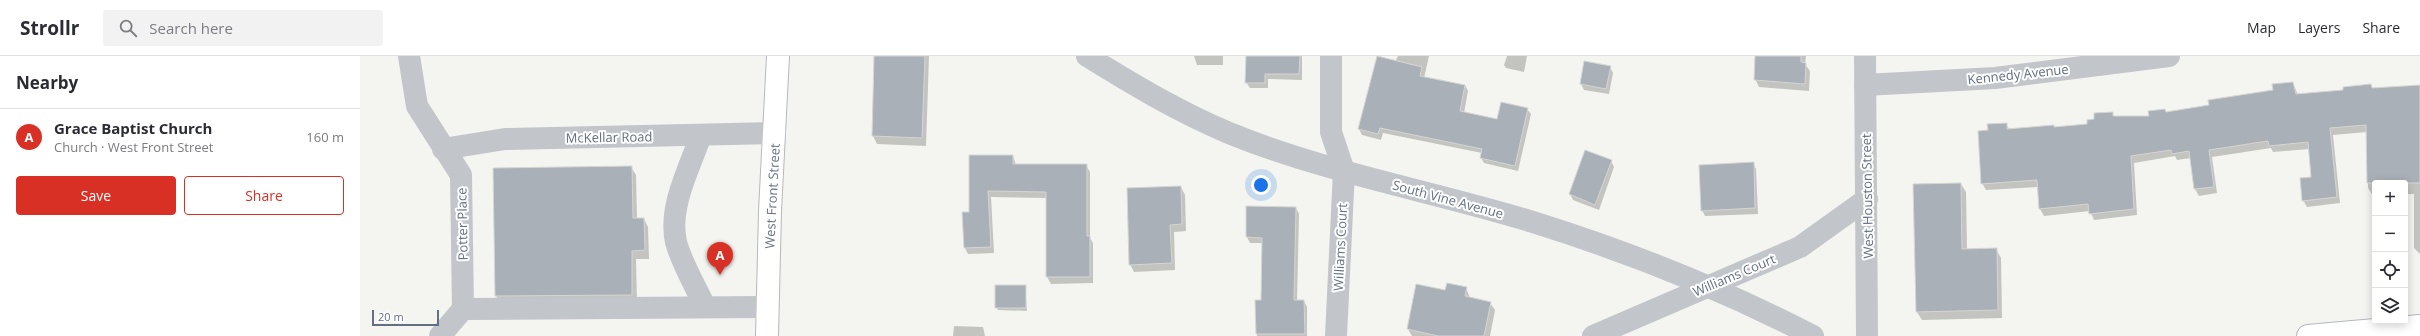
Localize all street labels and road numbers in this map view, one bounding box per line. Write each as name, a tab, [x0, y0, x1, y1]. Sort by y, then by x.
street label: Kennedy Avenue	[1967, 60, 2069, 88]
street label: McKellar Road	[566, 127, 652, 147]
street label: West Houston Street	[1857, 133, 1877, 259]
street label: West Front Street	[760, 142, 784, 249]
street label: South Vine Avenue	[1391, 176, 1505, 222]
street label: Potter Place	[452, 187, 472, 261]
street label: Williams Court	[1329, 202, 1351, 291]
street label: Williams Court	[1690, 249, 1778, 300]

